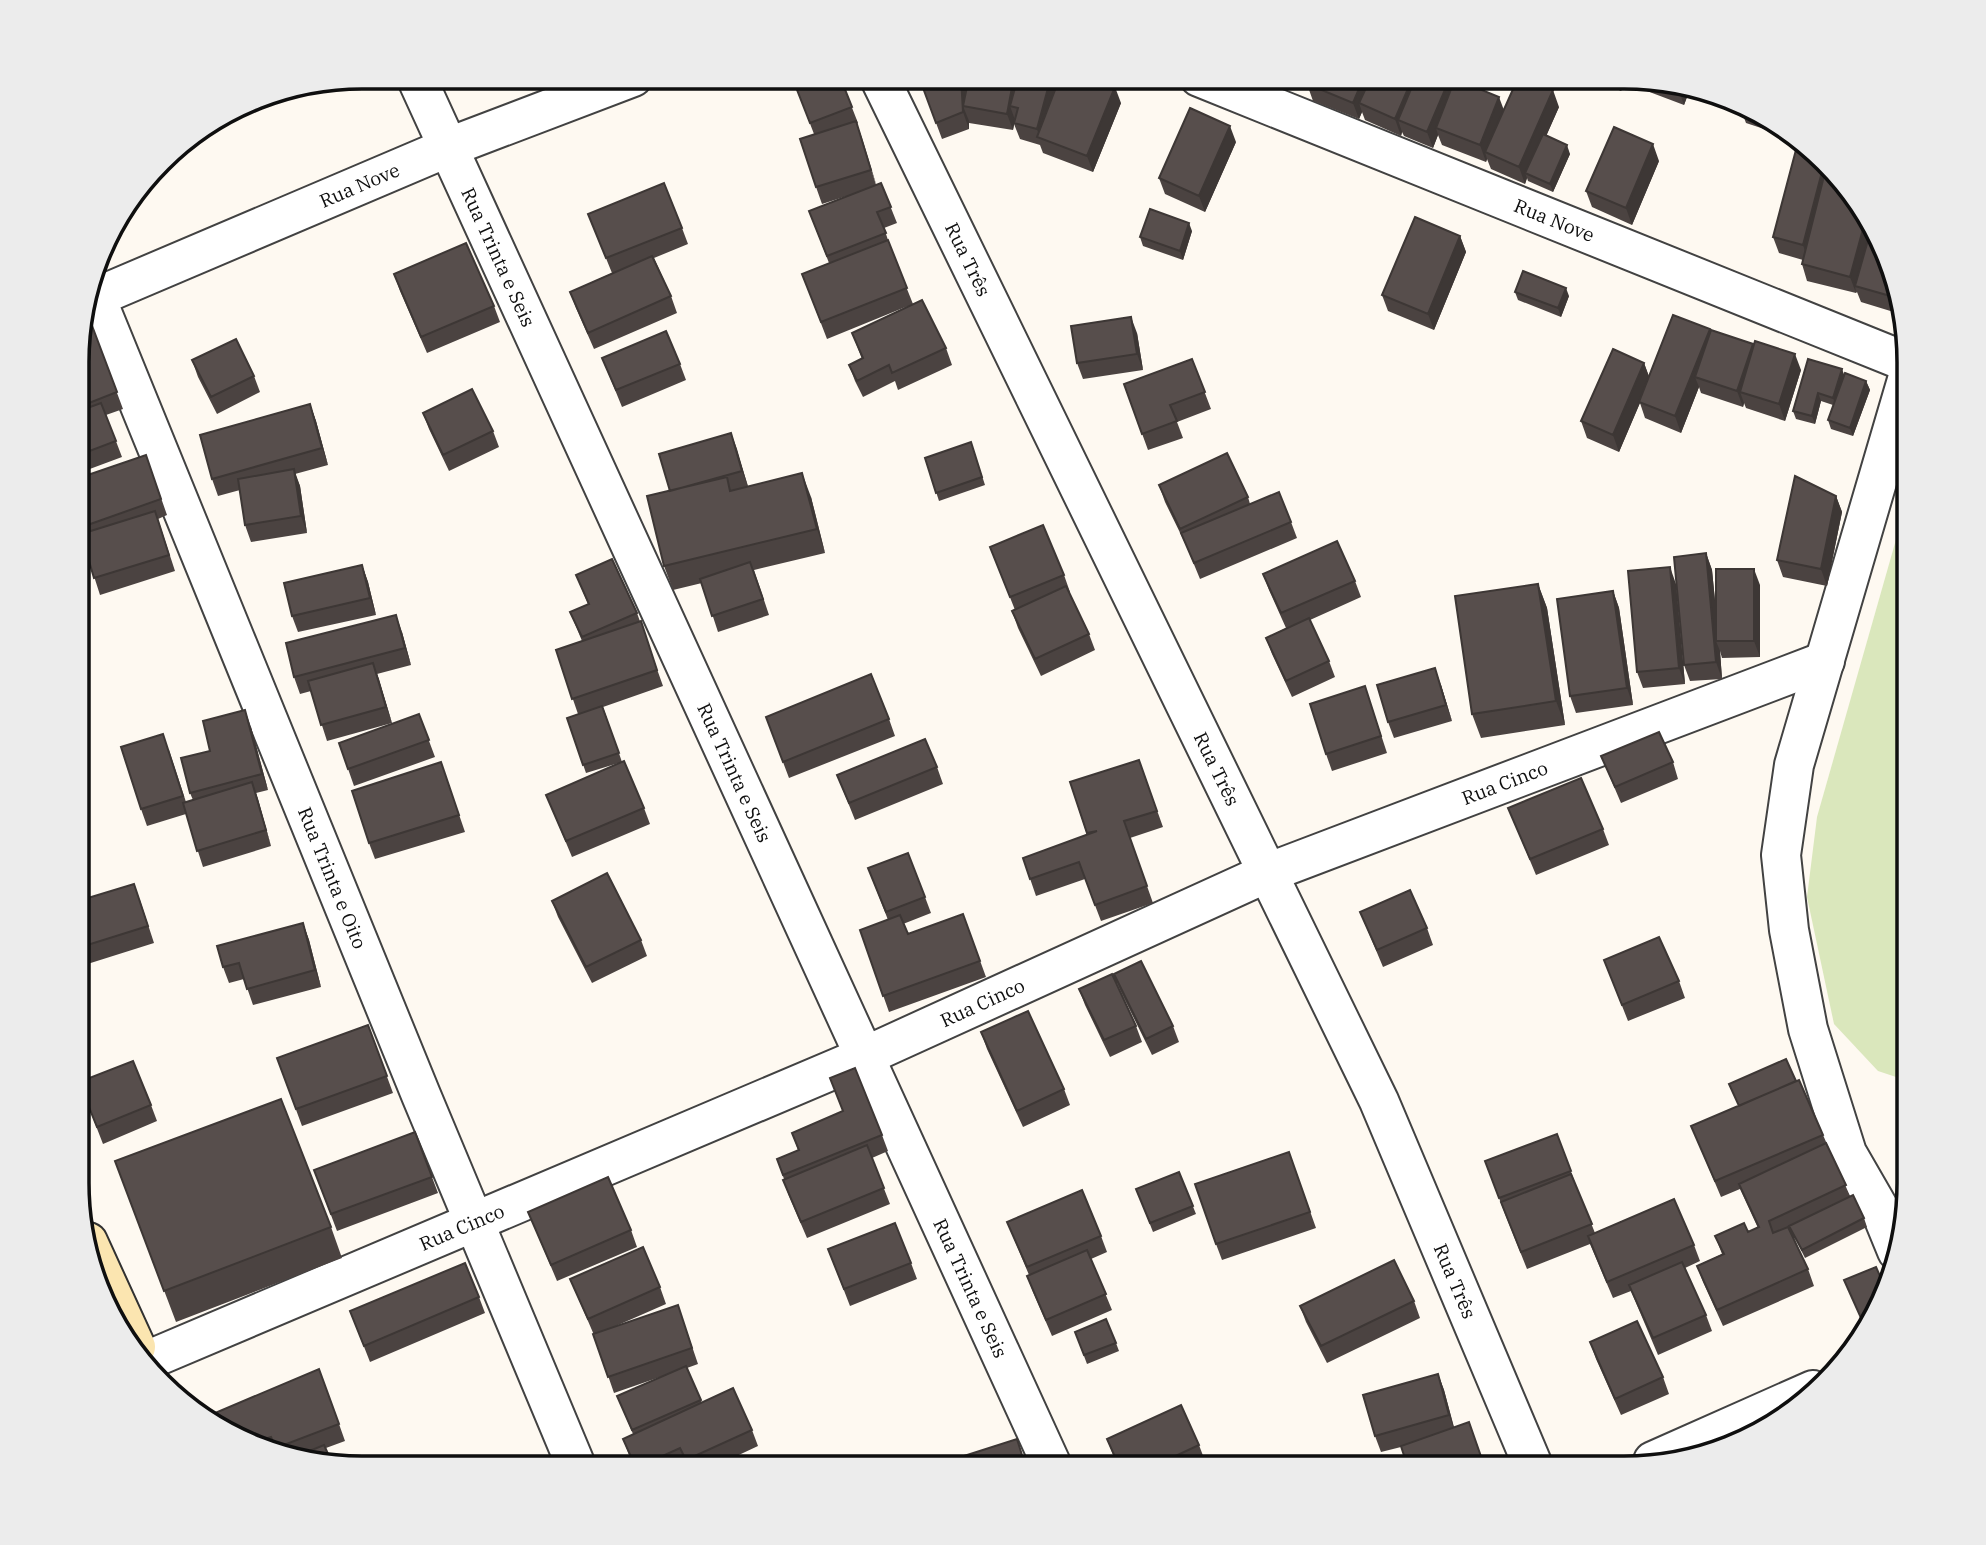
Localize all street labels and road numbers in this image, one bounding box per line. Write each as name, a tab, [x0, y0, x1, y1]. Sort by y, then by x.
street label: Rua Nove	[316, 158, 403, 213]
street label: Rua Trinta e Seis	[456, 184, 541, 331]
street label: Rua Nove	[1511, 193, 1598, 247]
street label: Rua Três	[940, 219, 996, 300]
street label: Rua Trinta e Seis	[692, 699, 777, 846]
street label: Rua Três	[1189, 728, 1245, 810]
street label: Rua Cinco	[1458, 755, 1551, 810]
street label: Rua Trinta e Oito	[293, 803, 372, 952]
street label: Rua Cinco	[936, 973, 1028, 1032]
street label: Rua Cinco	[416, 1198, 508, 1256]
street label: Rua Trinta e Seis	[928, 1215, 1013, 1362]
street label: Rua Três	[1429, 1240, 1482, 1322]

